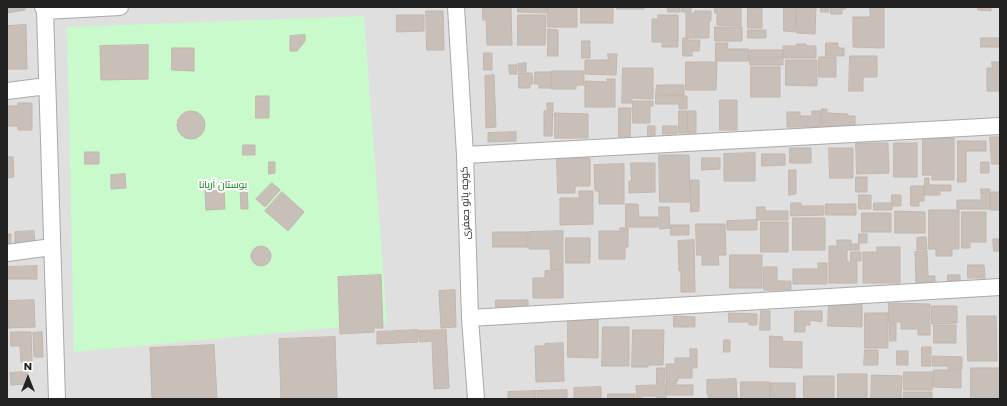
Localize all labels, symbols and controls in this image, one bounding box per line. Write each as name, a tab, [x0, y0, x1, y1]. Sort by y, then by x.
street label: کوچه پاتو جعفری	[459, 166, 473, 240]
park label: بوستان آریانا	[199, 179, 247, 191]
north arrow	[8, 358, 48, 398]
text: N	[24, 358, 32, 374]

